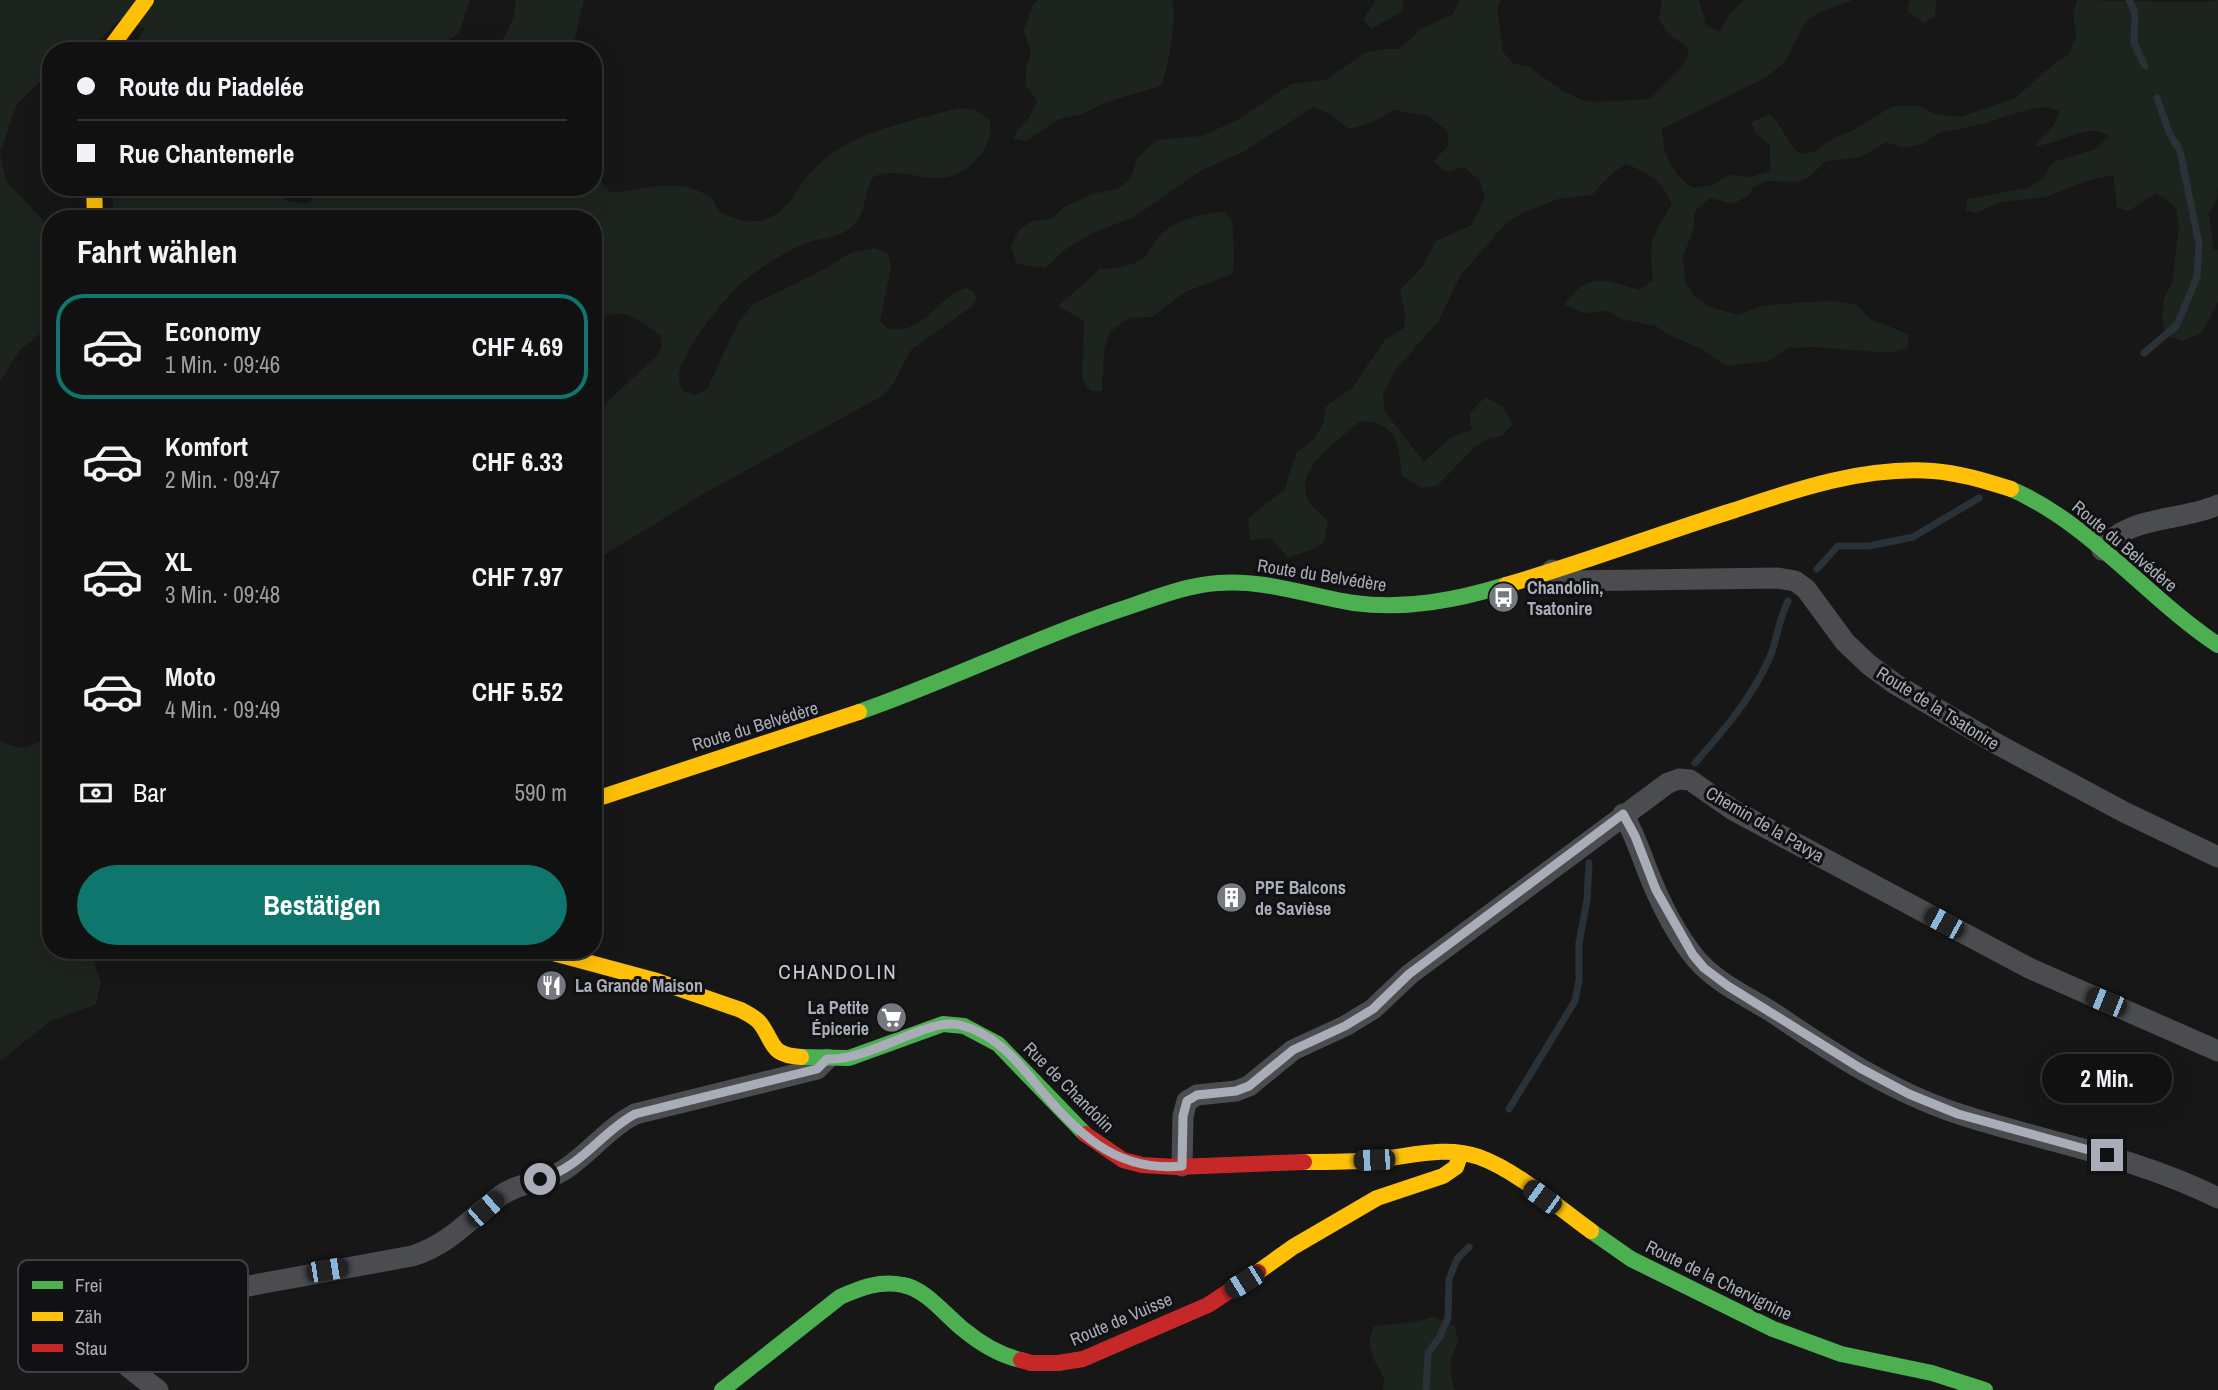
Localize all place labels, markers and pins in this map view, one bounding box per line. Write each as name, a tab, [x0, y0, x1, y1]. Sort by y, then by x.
place label: Chandolin, Tsatonire	[1527, 575, 1603, 621]
bus stop icon: Chandolin, Tsatonire	[1487, 580, 1521, 614]
place label: PPE Balcons de Savièse	[1255, 875, 1346, 921]
building icon: PPE Balcons de Savièse	[1215, 880, 1249, 914]
restaurant icon: La Grande Maison	[535, 968, 569, 1002]
place label: La Grande Maison	[575, 973, 703, 998]
place label: La Petite Épicerie	[807, 995, 869, 1041]
supermarket icon: La Petite Épicerie	[875, 1000, 909, 1034]

